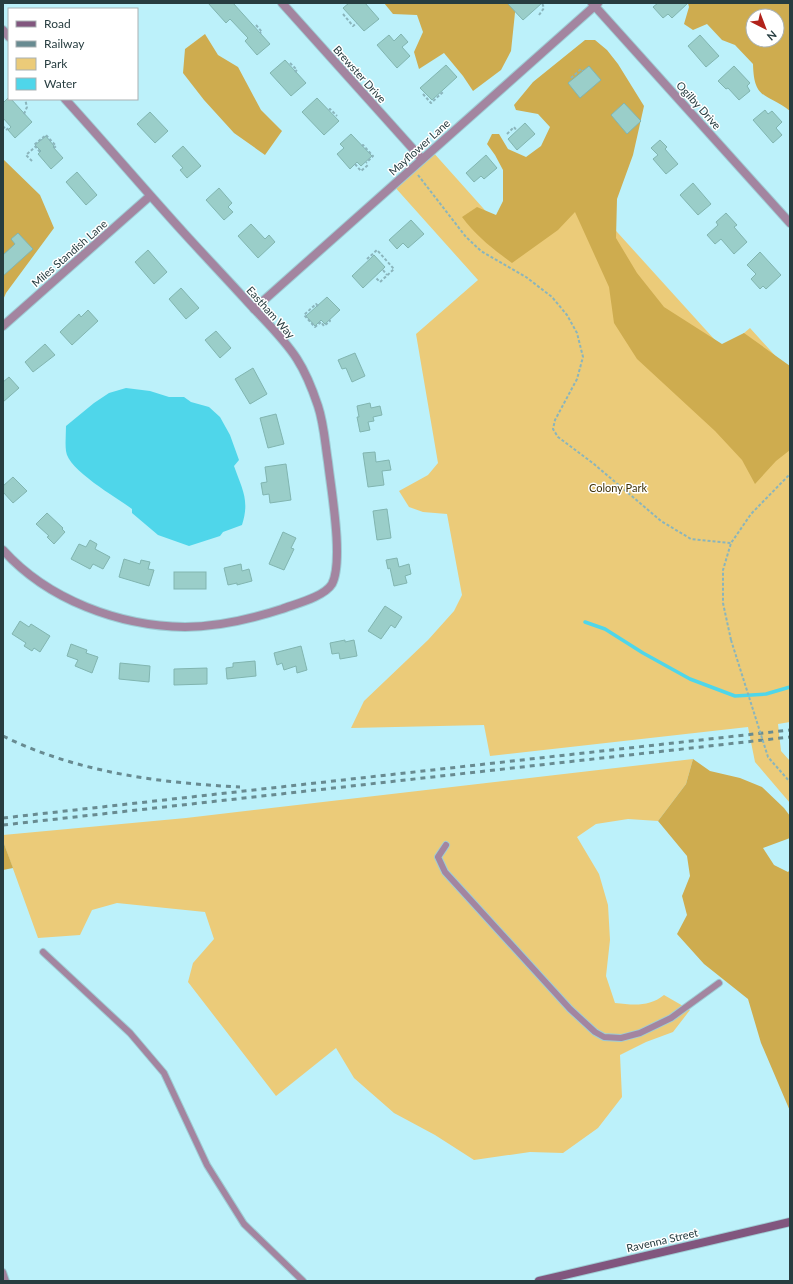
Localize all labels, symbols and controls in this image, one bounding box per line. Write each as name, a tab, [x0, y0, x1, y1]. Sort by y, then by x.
legend	[8, 8, 138, 100]
north arrow	[745, 8, 785, 48]
text: Road	[44, 16, 71, 31]
text: N	[765, 28, 780, 43]
text: Railway	[44, 36, 85, 51]
street label: Brewster Drive	[331, 43, 389, 105]
text: Park	[44, 56, 68, 71]
text: Water	[44, 76, 77, 91]
street label: Ogilby Drive	[674, 78, 724, 132]
street label: Mayflower Lane	[386, 116, 452, 178]
street label: Miles Standish Lane	[29, 217, 109, 289]
street label: Eastham Way	[244, 283, 298, 341]
park label: Colony Park	[589, 481, 647, 494]
street label: Ravenna Street	[625, 1225, 699, 1255]

